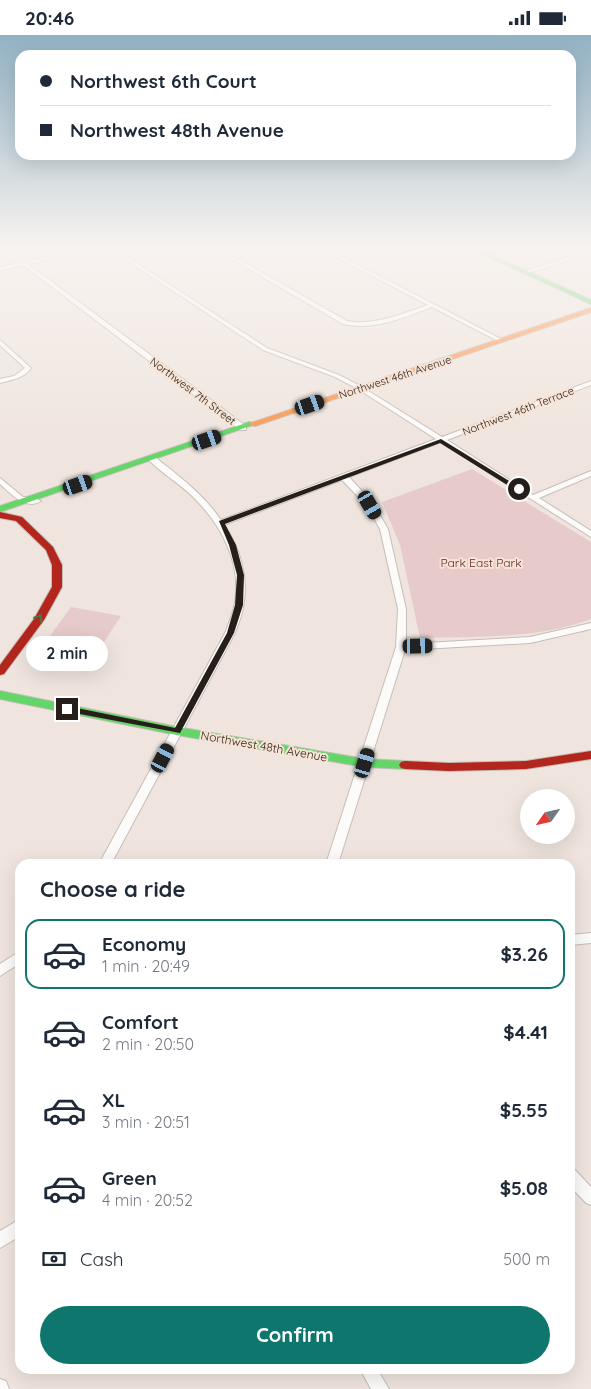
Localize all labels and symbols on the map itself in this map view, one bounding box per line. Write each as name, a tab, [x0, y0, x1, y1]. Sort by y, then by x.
street label: Northwest 46th Avenue	[337, 352, 453, 402]
street label: Northwest 7th Street	[147, 354, 239, 428]
street label: Northwest 46th Terrace	[460, 383, 576, 439]
car	[293, 393, 326, 417]
car	[190, 428, 223, 452]
car	[61, 473, 94, 497]
route start	[508, 478, 530, 500]
car	[356, 488, 383, 522]
park label: Park East Park	[440, 555, 522, 570]
one-way arrow	[32, 615, 42, 624]
callout: 2 min	[26, 637, 108, 671]
car	[402, 638, 433, 654]
route end	[56, 698, 78, 720]
street label: Northwest 48th Avenue	[200, 727, 329, 765]
car	[149, 741, 176, 775]
car	[353, 746, 376, 780]
north arrow	[520, 789, 575, 844]

